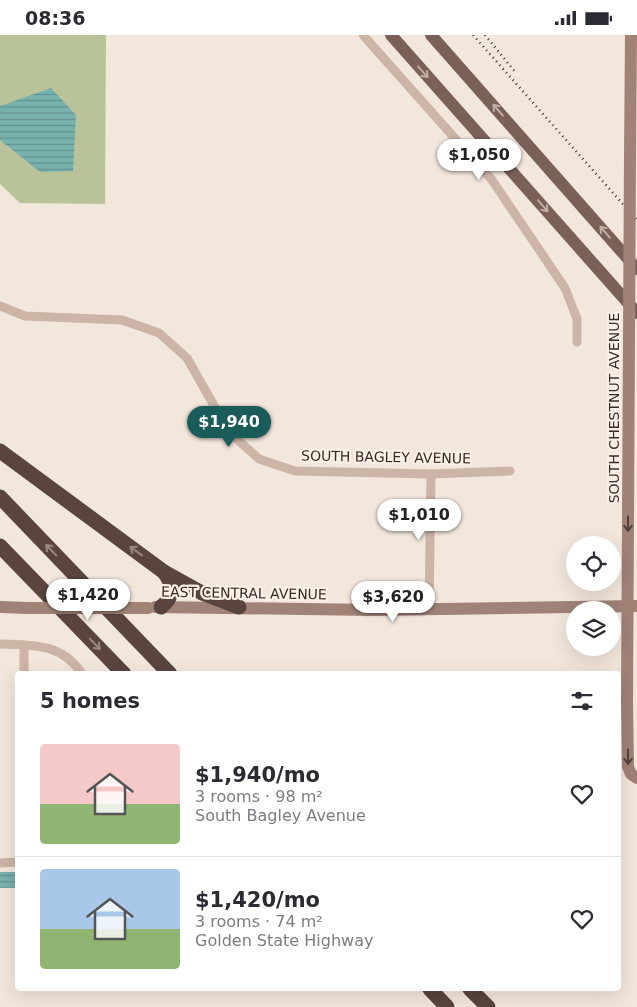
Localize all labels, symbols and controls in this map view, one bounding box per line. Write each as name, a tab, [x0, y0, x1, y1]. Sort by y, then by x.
text: 08:36	[25, 7, 85, 29]
one-way arrow	[418, 65, 429, 78]
one-way arrow	[492, 104, 503, 117]
pin: $1,050	[438, 139, 520, 181]
text: $1,050	[448, 145, 510, 164]
one-way arrow	[537, 200, 548, 213]
one-way arrow	[599, 226, 611, 239]
street label: SOUTH CHESTNUT AVENUE	[606, 313, 622, 503]
pin: $1,940	[188, 405, 270, 448]
text: $1,940	[198, 412, 260, 431]
street label: SOUTH BAGLEY AVENUE	[301, 448, 471, 466]
pin: $1,010	[378, 499, 460, 541]
text: $1,010	[388, 505, 450, 524]
one-way arrow	[623, 516, 633, 532]
map controls	[566, 536, 621, 656]
button: locate	[566, 536, 621, 591]
one-way arrow	[45, 544, 57, 556]
one-way arrow	[130, 545, 143, 556]
pin: $1,420	[47, 579, 129, 621]
pin: $3,620	[352, 581, 434, 623]
street label: EAST CENTRAL AVENUE	[161, 584, 327, 602]
text: $1,420	[57, 585, 119, 604]
text: $3,620	[362, 587, 424, 606]
button: layers	[566, 601, 621, 656]
one-way arrow	[89, 638, 101, 650]
icon: filters	[568, 687, 596, 715]
text: 5 homes	[40, 689, 140, 713]
one-way arrow	[623, 748, 633, 765]
text: $1,940/mo	[195, 763, 320, 787]
icon: home	[80, 764, 140, 824]
icon: heart	[568, 780, 596, 808]
text: 3 rooms · 98 m²	[195, 787, 323, 806]
text: South Bagley Avenue	[195, 806, 366, 825]
text: $1,420/mo	[195, 888, 320, 912]
icon: home	[80, 889, 140, 949]
icon: heart	[568, 905, 596, 933]
text: 3 rooms · 74 m²	[195, 912, 323, 931]
text: Golden State Highway	[195, 931, 373, 950]

